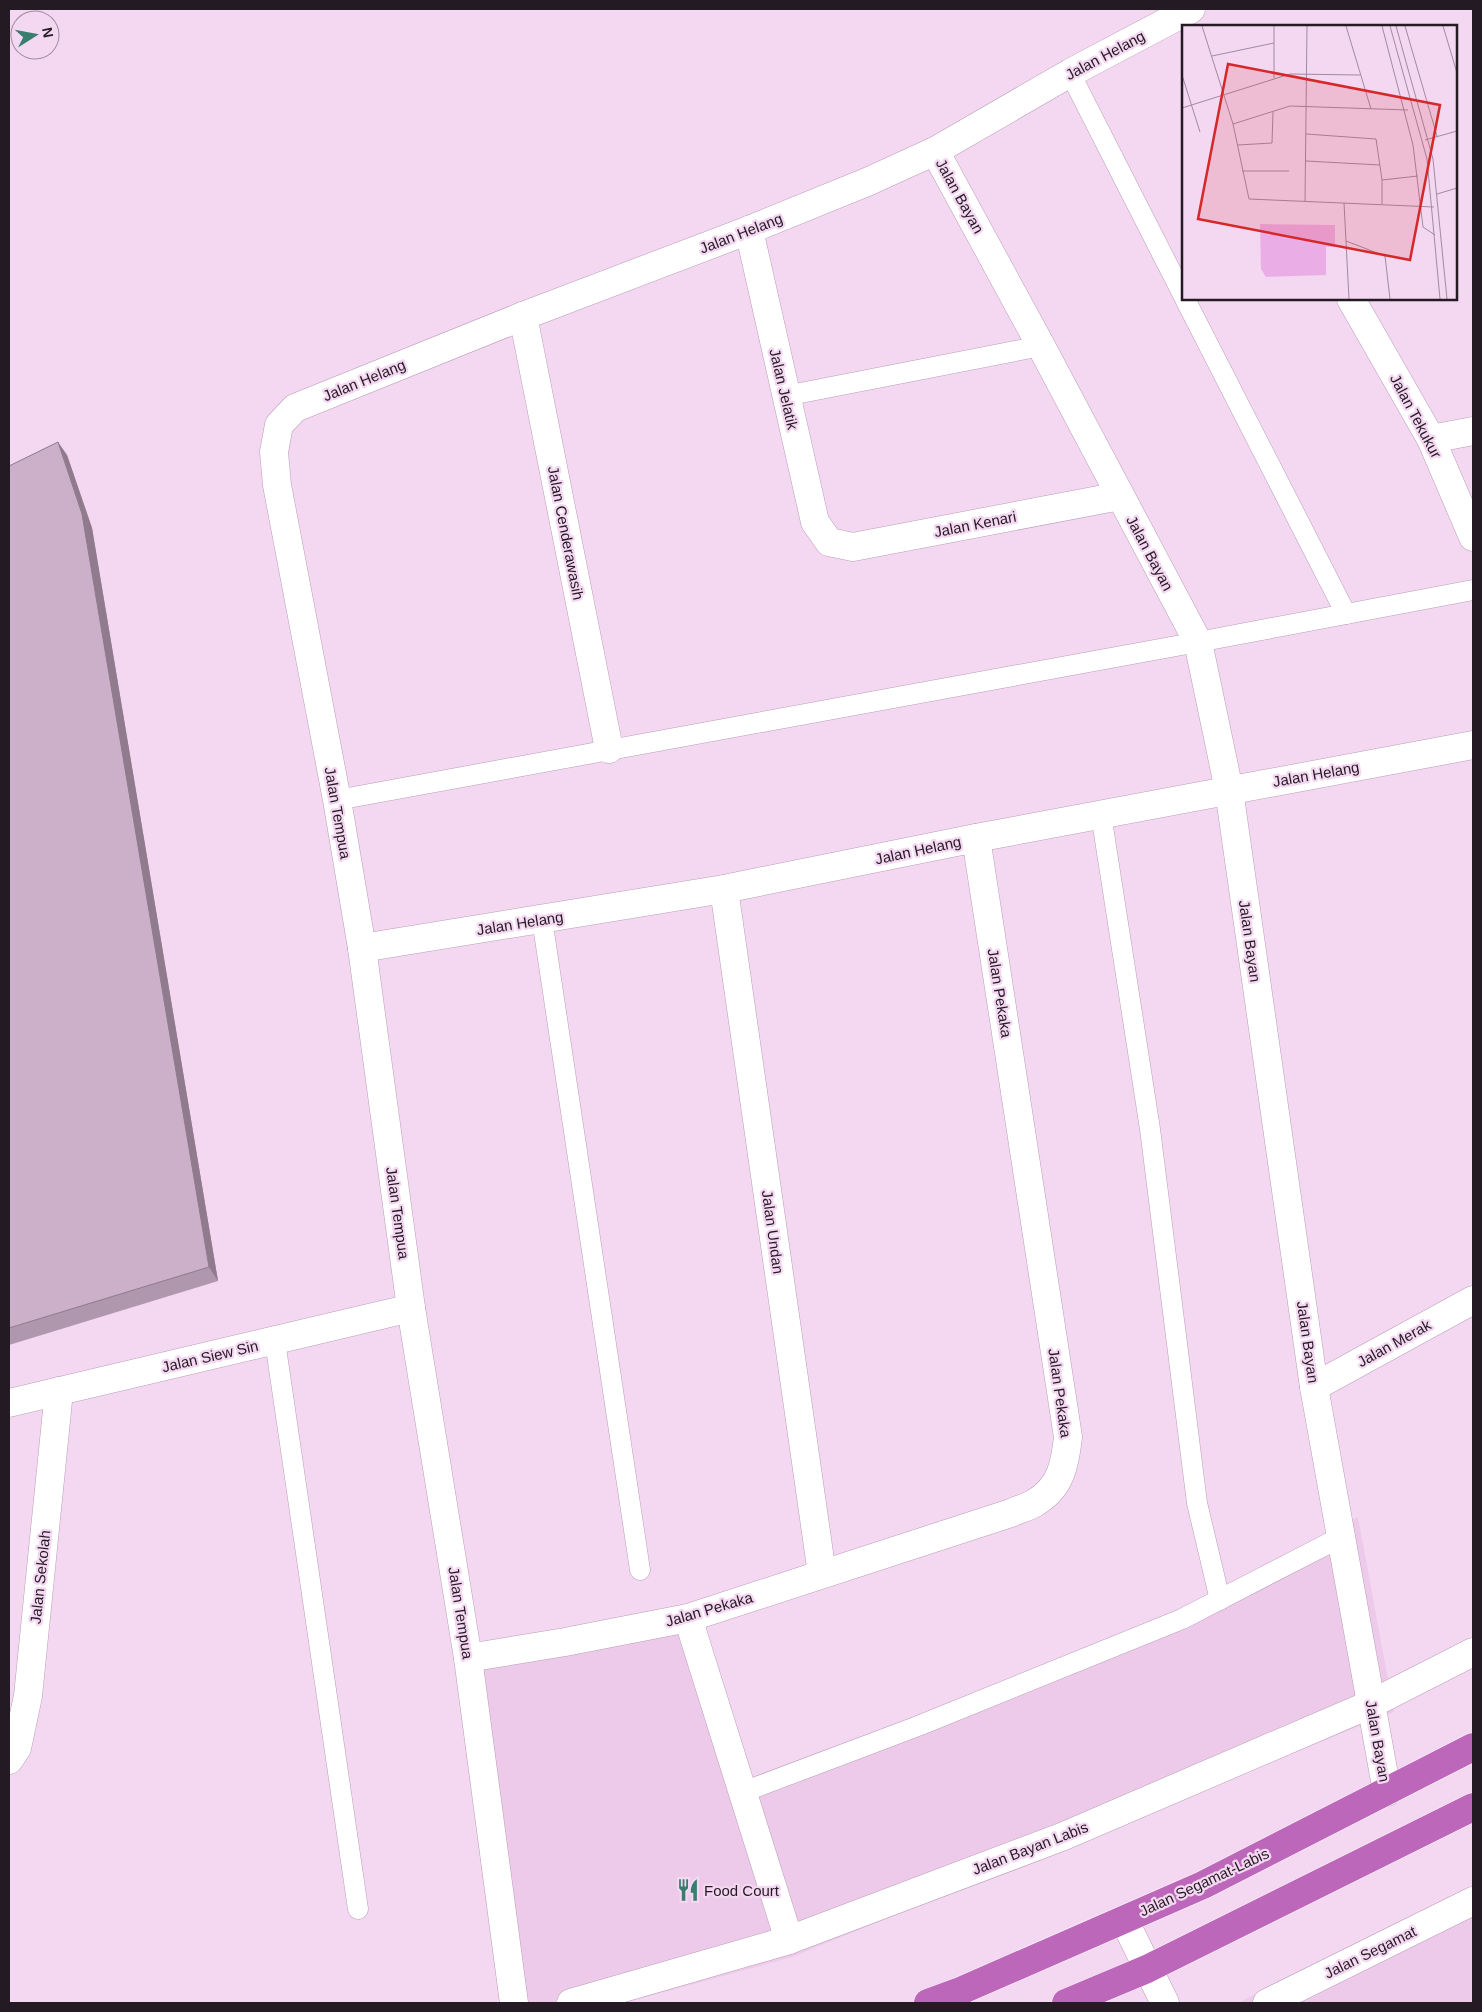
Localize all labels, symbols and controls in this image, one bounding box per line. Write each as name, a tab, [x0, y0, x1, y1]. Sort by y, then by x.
north arrow	[10, 10, 60, 60]
inset map	[1182, 25, 1457, 300]
text: N	[39, 26, 57, 39]
street label: Jalan Helang	[1062, 27, 1148, 83]
street label: Jalan Bayan	[933, 156, 987, 236]
street label: Jalan Helang	[697, 209, 785, 257]
street label: Jalan Jelatik	[766, 347, 802, 432]
street label: Jalan Helang	[320, 356, 408, 404]
street label: Jalan Tekukur	[1387, 371, 1445, 461]
street label: Jalan Cenderawasih	[545, 465, 587, 601]
street label: Jalan Kenari	[932, 508, 1018, 540]
street label: Jalan Bayan	[1123, 513, 1177, 593]
street label: Jalan Helang	[1271, 758, 1361, 790]
street label: Jalan Tempua	[322, 766, 355, 861]
street label: Jalan Helang	[873, 833, 963, 867]
street label: Jalan Bayan	[1236, 899, 1264, 983]
street label: Jalan Helang	[475, 908, 565, 938]
street label: Jalan Pekaka	[985, 947, 1016, 1039]
street label: Jalan Tempua	[383, 1166, 413, 1261]
street label: Jalan Undan	[759, 1189, 787, 1275]
street label: Jalan Bayan	[1294, 1300, 1322, 1384]
street label: Jalan Merak	[1354, 1316, 1434, 1370]
street label: Jalan Siew Sin	[160, 1337, 260, 1375]
street label: Jalan Pekaka	[1045, 1347, 1075, 1439]
street label: Jalan Sekolah	[27, 1529, 53, 1625]
street label: Jalan Tempua	[445, 1566, 477, 1661]
street label: Jalan Pekaka	[663, 1588, 755, 1630]
street label: Jalan Bayan	[1362, 1699, 1394, 1783]
street label: Jalan Bayan Labis	[970, 1818, 1090, 1878]
street label: Jalan Segamat-Labis	[1137, 1845, 1271, 1919]
restaurant icon: Food Court	[675, 1877, 701, 1903]
place label: Food Court	[704, 1882, 780, 1899]
street label: Jalan Segamat	[1321, 1922, 1419, 1982]

